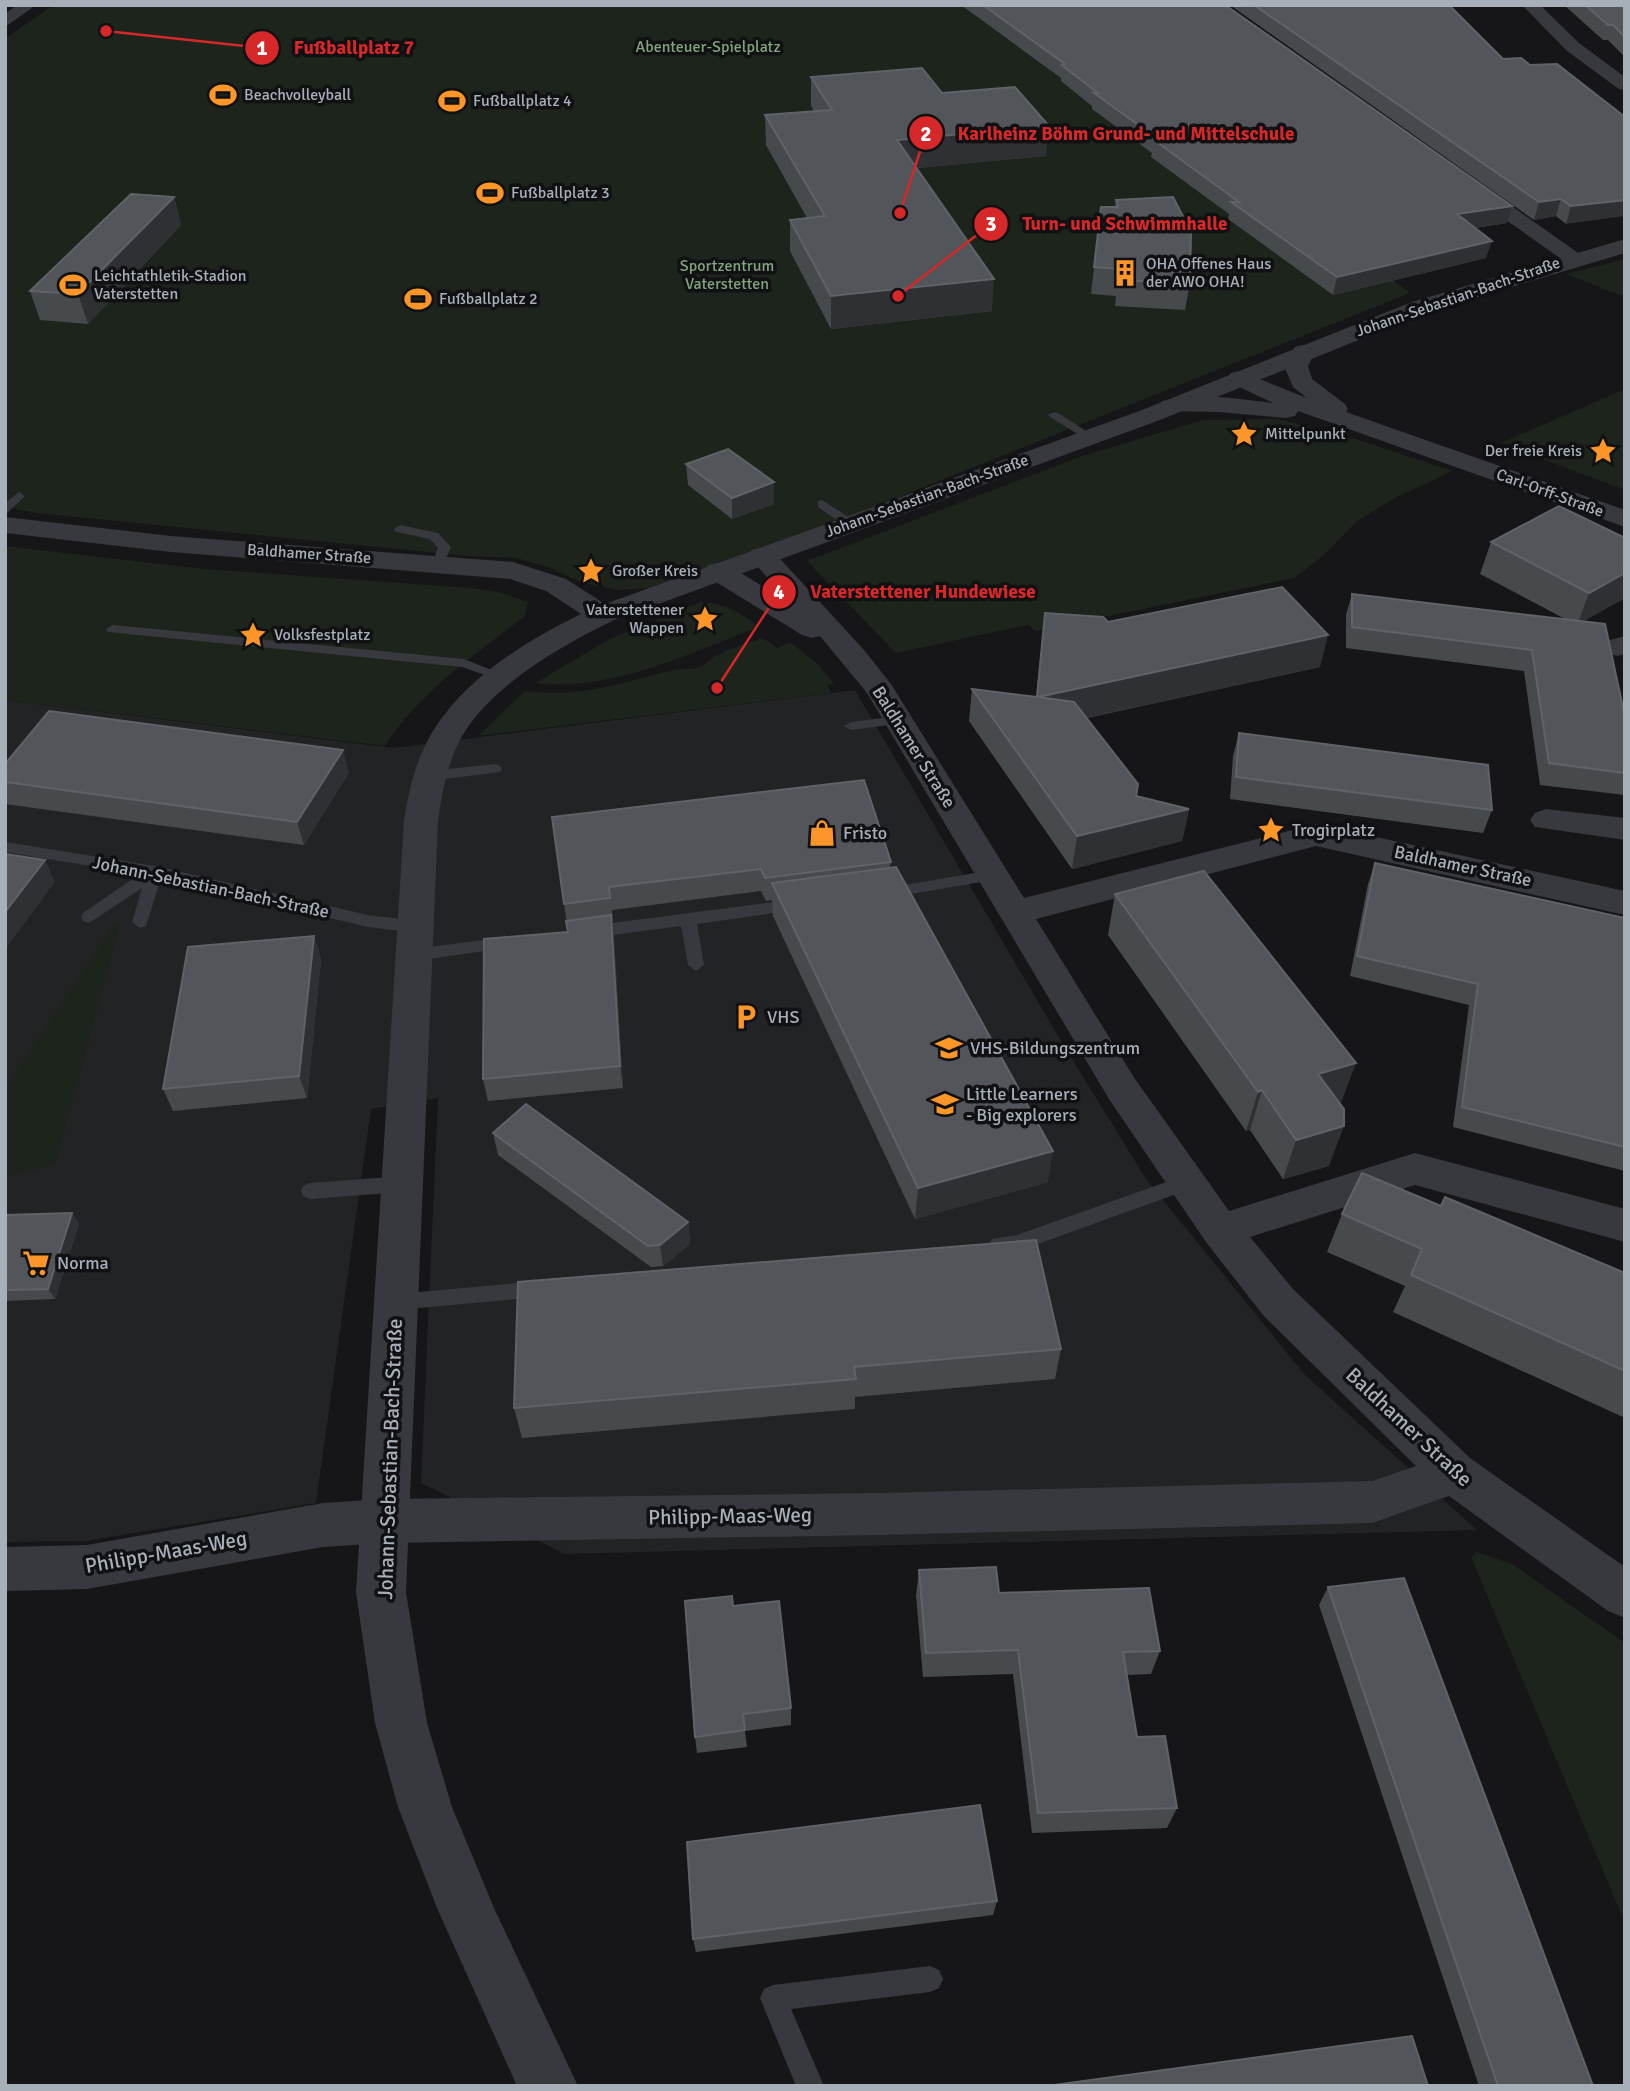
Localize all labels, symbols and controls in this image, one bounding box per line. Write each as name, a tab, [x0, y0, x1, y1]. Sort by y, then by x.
callout: Fußballplatz 7	[244, 28, 428, 68]
text: 1	[256, 35, 268, 61]
text: Fußballplatz 7	[294, 36, 414, 60]
park label: Abenteuer-Spielplatz	[635, 37, 781, 57]
sports icon: Beachvolleyball	[208, 80, 238, 110]
place label: Beachvolleyball	[244, 85, 352, 105]
sports icon: Fußballplatz 4	[437, 86, 467, 116]
place label: Fußballplatz 4	[473, 91, 572, 111]
callout: Karlheinz Böhm Grund- und Mittelschule	[908, 113, 1308, 153]
text: 2	[920, 121, 932, 147]
text: Karlheinz Böhm Grund- und Mittelschule	[958, 122, 1294, 146]
sports icon: Fußballplatz 3	[475, 178, 505, 208]
place label: Fußballplatz 3	[511, 183, 610, 203]
callout: Turn- und Schwimmhalle	[974, 204, 1242, 244]
text: 3	[985, 211, 997, 237]
text: Turn- und Schwimmhalle	[1023, 212, 1227, 236]
street label: Johann-Sebastian-Bach-Straße	[1353, 253, 1563, 341]
place label: OHA Offenes Haus der AWO OHA!	[1146, 254, 1271, 292]
park label: Sportzentrum Vaterstetten	[680, 256, 774, 294]
building icon: OHA Offenes Haus der AWO OHA!	[1110, 258, 1140, 288]
place label: Leichtathletik-Stadion Vaterstetten	[94, 266, 247, 304]
sports icon: Leichtathletik-Stadion Vaterstetten	[58, 270, 88, 300]
sports icon: Fußballplatz 2	[403, 284, 433, 314]
place label: Fußballplatz 2	[439, 289, 538, 309]
place icon: Mittelpunkt	[1229, 419, 1259, 449]
place label: Mittelpunkt	[1265, 424, 1346, 444]
place icon: Der freie Kreis	[1588, 436, 1618, 466]
place label: Der freie Kreis	[1485, 441, 1582, 461]
street label: Johann-Sebastian-Bach-Straße	[823, 450, 1031, 542]
street label: Carl-Orff-Straße	[1494, 464, 1606, 522]
street label: Baldhamer Straße	[246, 540, 372, 568]
place icon: Großer Kreis	[576, 556, 606, 586]
place label: Großer Kreis	[612, 561, 698, 581]
callout: Vaterstettener Hundewiese	[761, 572, 1050, 612]
text: 4	[773, 579, 785, 605]
text: Vaterstettener Hundewiese	[810, 580, 1036, 604]
place label: Vaterstettener Wappen	[586, 600, 684, 638]
place icon: Vaterstettener Wappen	[690, 604, 720, 634]
place icon: Volksfestplatz	[238, 620, 268, 650]
place label: Volksfestplatz	[274, 625, 370, 645]
street label: Baldhamer Straße	[868, 682, 960, 812]
place icon: Trogirplatz	[1256, 815, 1286, 845]
shop icon: Fristo	[807, 818, 837, 848]
place label: Trogirplatz	[1292, 819, 1375, 841]
place label: Fristo	[843, 822, 887, 844]
street label: Baldhamer Straße	[1392, 841, 1534, 891]
street label: Johann-Sebastian-Bach-Straße	[91, 851, 331, 923]
parking icon: VHS	[731, 1002, 761, 1032]
place label: VHS	[767, 1006, 799, 1028]
school or university icon: VHS-Bildungszentrum	[934, 1033, 964, 1063]
place label: VHS-Bildungszentrum	[970, 1037, 1140, 1059]
place label: Little Learners - Big explorers	[966, 1083, 1078, 1126]
school or university icon: Little Learners - Big explorers	[930, 1089, 960, 1119]
supermarket icon: Norma	[21, 1248, 51, 1278]
place label: Norma	[57, 1252, 109, 1274]
street label: Johann-Sebastian-Bach-Straße	[372, 1318, 408, 1600]
street label: Baldhamer Straße	[1340, 1362, 1478, 1492]
street label: Philipp-Maas-Weg	[648, 1502, 812, 1530]
street label: Philipp-Maas-Weg	[83, 1525, 249, 1579]

